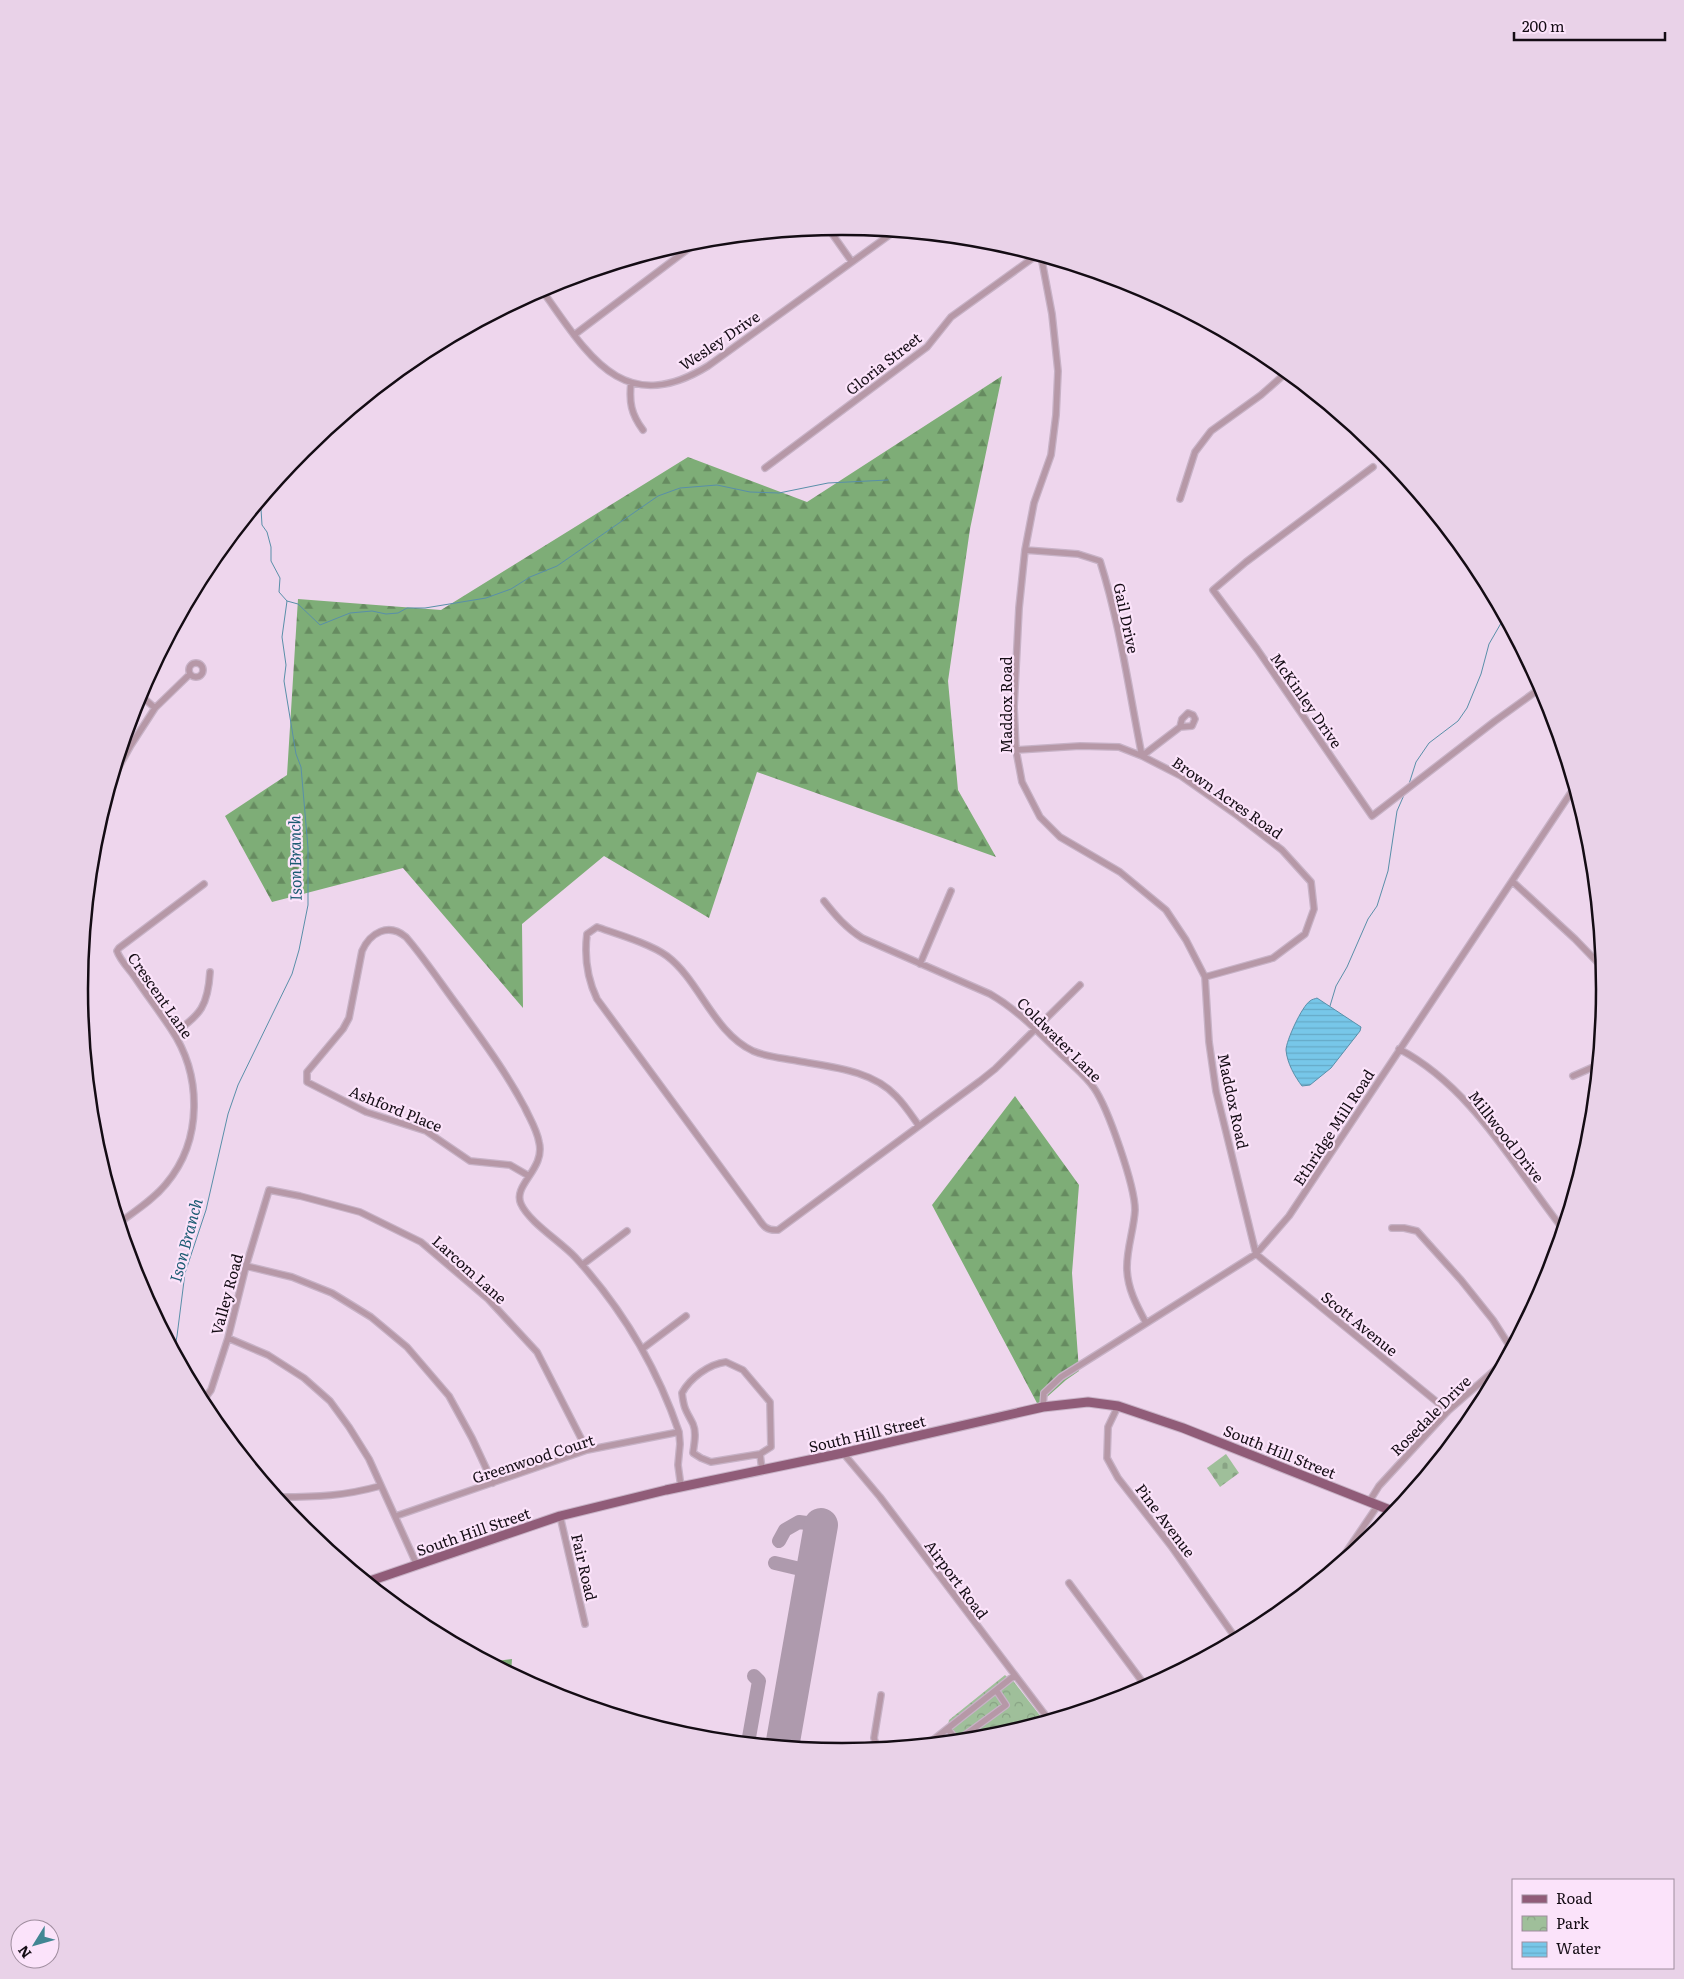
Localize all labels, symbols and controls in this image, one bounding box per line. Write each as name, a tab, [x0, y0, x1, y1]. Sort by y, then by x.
scale bar	[1514, 10, 1665, 42]
text: 200 m	[1522, 14, 1565, 37]
street label: Wesley Drive	[674, 304, 764, 375]
street label: Gloria Street	[840, 326, 926, 400]
street label: Gail Drive	[1108, 581, 1146, 656]
street label: McKinley Drive	[1265, 648, 1349, 753]
street label: Maddox Road	[994, 656, 1017, 754]
street label: Brown Acres Road	[1168, 750, 1288, 844]
water label: Ison Branch	[281, 814, 307, 901]
street label: Crescent Lane	[123, 947, 199, 1043]
street label: Coldwater Lane	[1012, 991, 1108, 1087]
street label: Maddox Road	[1213, 1051, 1255, 1151]
street label: Ethridge Mill Road	[1287, 1064, 1379, 1190]
street label: Ashford Place	[346, 1079, 446, 1137]
street label: Millwood Drive	[1464, 1085, 1551, 1187]
water label: Ison Branch	[162, 1195, 208, 1284]
street label: Larcom Lane	[428, 1229, 512, 1309]
street label: Valley Road	[204, 1251, 248, 1337]
street label: Scott Avenue	[1317, 1285, 1403, 1361]
street label: Rosedale Drive	[1384, 1369, 1476, 1461]
street label: South Hill Street	[806, 1408, 928, 1458]
street label: South Hill Street	[1220, 1418, 1340, 1484]
street label: Greenwood Court	[469, 1427, 597, 1489]
street label: Pine Avenue	[1131, 1478, 1202, 1562]
street label: South Hill Street	[413, 1501, 533, 1561]
street label: Fair Road	[566, 1531, 604, 1603]
street label: Airport Road	[920, 1535, 994, 1623]
legend	[1512, 1879, 1674, 1969]
text: Road	[1556, 1886, 1592, 1909]
text: Park	[1556, 1911, 1590, 1934]
north arrow	[10, 1919, 60, 1969]
text: Water	[1556, 1936, 1601, 1959]
text: N	[12, 1942, 35, 1963]

